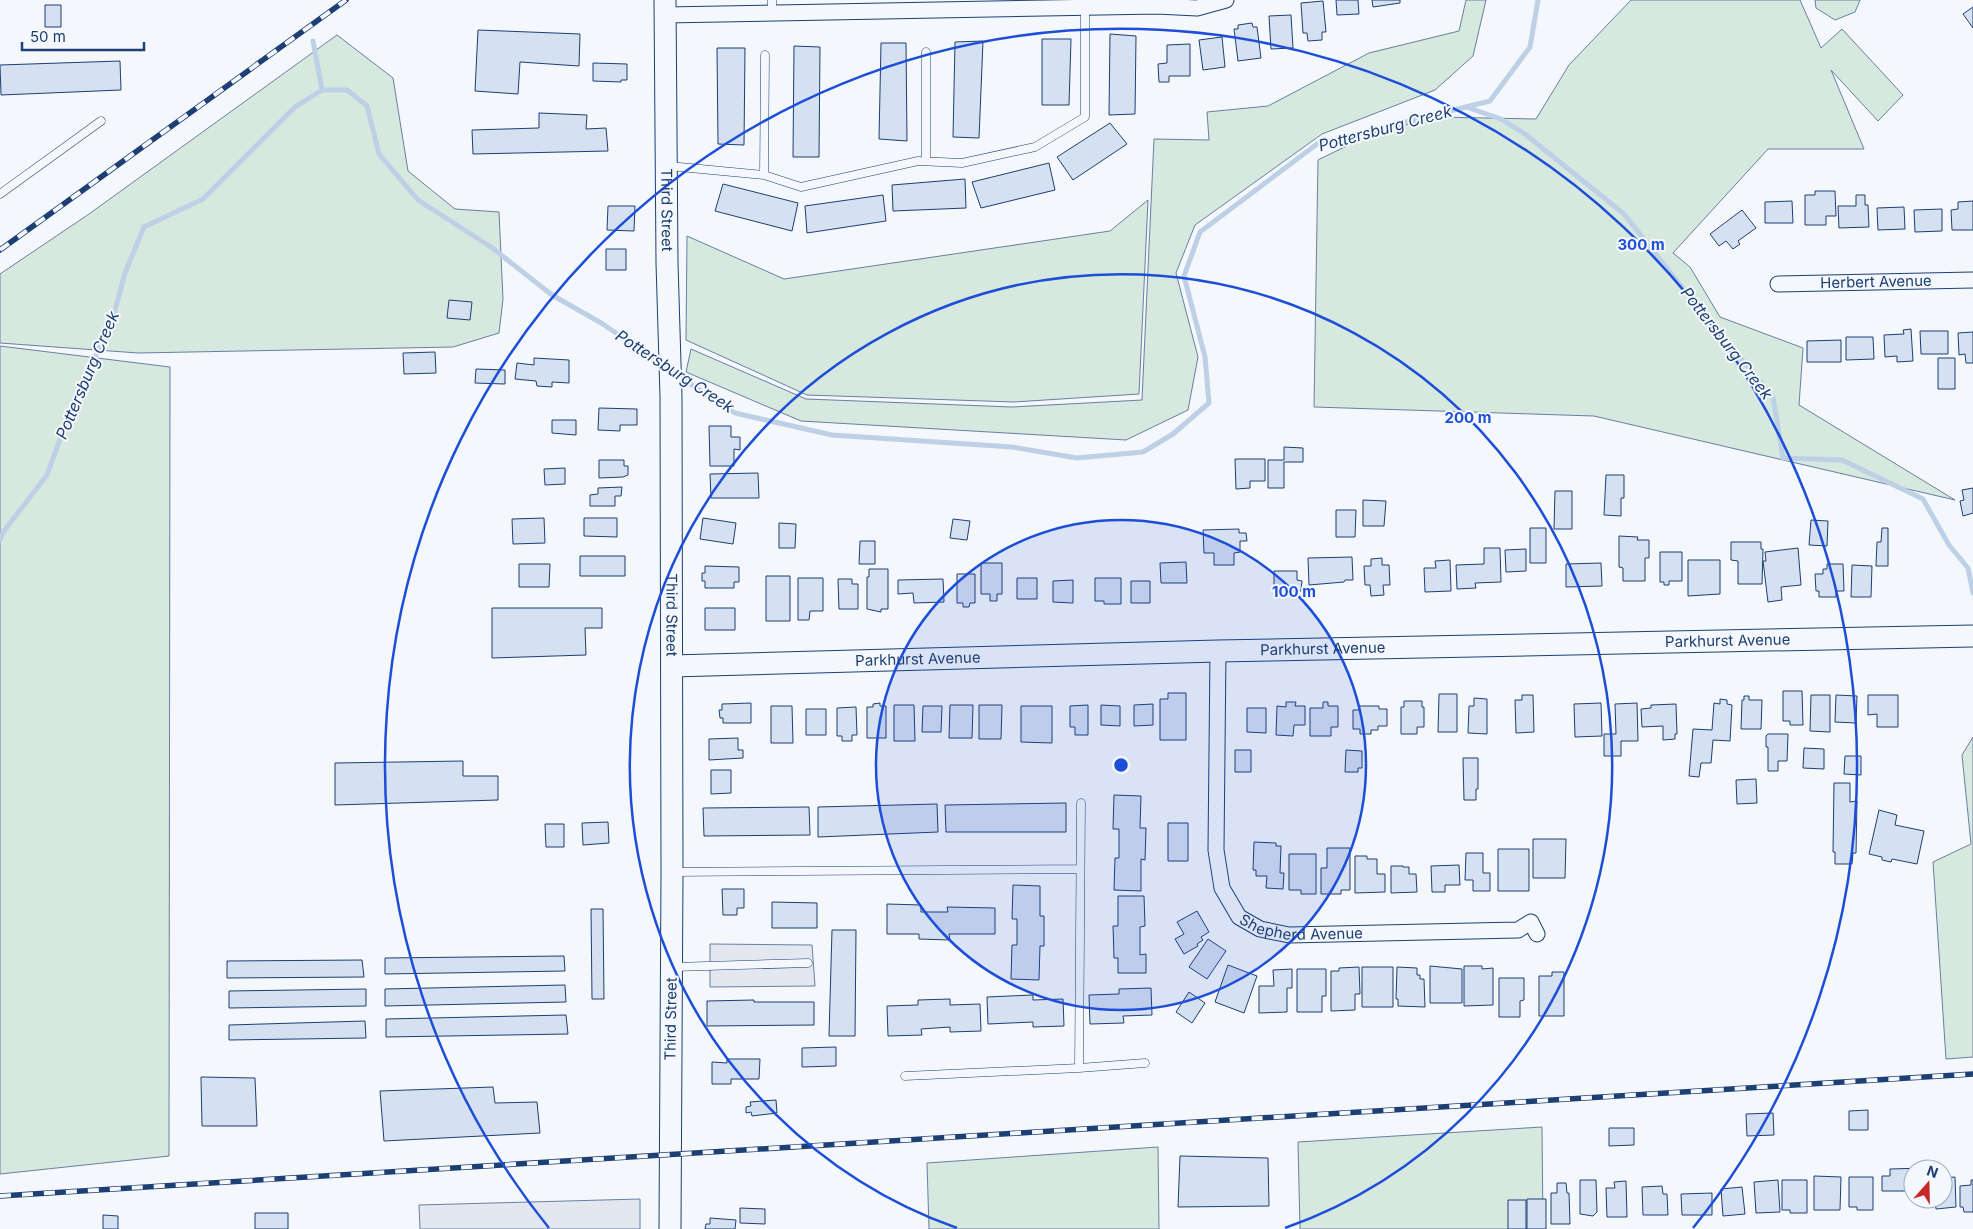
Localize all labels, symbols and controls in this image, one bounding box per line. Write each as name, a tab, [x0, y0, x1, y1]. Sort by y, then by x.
scale bar	[22, 20, 145, 52]
text: 50 m	[30, 27, 66, 46]
water label: Pottersburg Creek	[1316, 101, 1454, 155]
street label: Third Street	[657, 168, 677, 252]
text: 300 m	[1617, 235, 1665, 254]
street label: Herbert Avenue	[1820, 271, 1932, 292]
water label: Pottersburg Creek	[1677, 283, 1777, 403]
water label: Pottersburg Creek	[51, 308, 123, 442]
water label: Pottersburg Creek	[612, 325, 738, 417]
text: 200 m	[1445, 408, 1491, 427]
street label: Third Street	[662, 573, 682, 657]
text: 100 m	[1272, 582, 1316, 601]
street label: Parkhurst Avenue	[1665, 630, 1791, 651]
street label: Parkhurst Avenue	[1260, 638, 1386, 659]
street label: Parkhurst Avenue	[855, 648, 981, 670]
centre of rings	[1112, 756, 1130, 774]
street label: Shepherd Avenue	[1236, 909, 1363, 944]
street label: Third Street	[660, 977, 681, 1061]
north arrow	[1903, 1159, 1953, 1209]
text: N	[1925, 1162, 1941, 1181]

